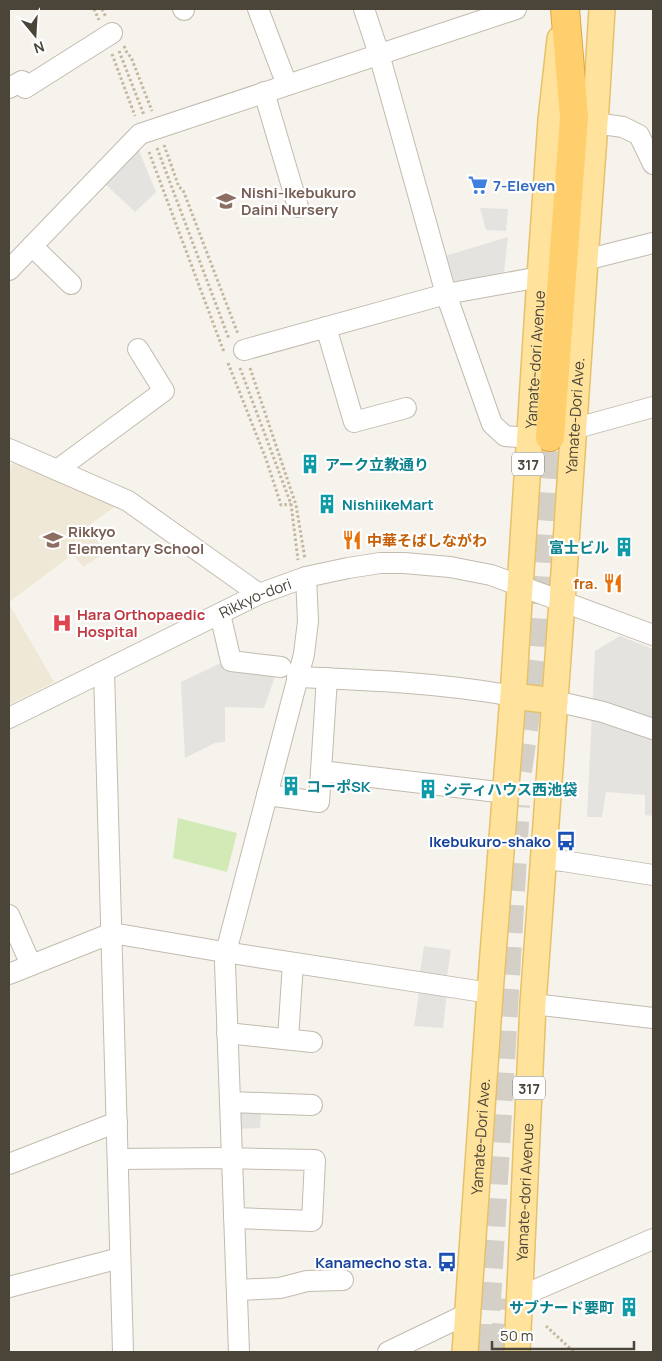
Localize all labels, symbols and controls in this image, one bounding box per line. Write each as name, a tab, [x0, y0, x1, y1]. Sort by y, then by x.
north arrow	[10, 10, 60, 60]
text: N	[31, 37, 47, 58]
supermarket icon: 7-Eleven	[467, 174, 489, 196]
place label: 7-Eleven	[493, 175, 555, 196]
place label: Nishi-Ikebukuro Daini Nursery	[241, 182, 356, 220]
school or university icon: Nishi-Ikebukuro Daini Nursery	[215, 190, 237, 212]
street label: Yamate-dori Avenue	[520, 289, 550, 429]
street label: Yamate-Dori Ave.	[560, 357, 589, 475]
road number: 317	[512, 452, 544, 476]
building icon: アーク立教通り	[299, 453, 321, 475]
place label: アーク立教通り	[325, 454, 429, 475]
building icon: NishiikeMart	[316, 493, 338, 515]
place label: NishiikeMart	[342, 494, 434, 515]
place label: Rikkyo Elementary School	[68, 521, 204, 559]
school or university icon: Rikkyo Elementary School	[42, 529, 64, 551]
restaurant icon: 中華そばしながわ	[341, 529, 363, 551]
place label: 中華そばしながわ	[367, 530, 487, 551]
building icon: 富士ビル	[613, 536, 635, 558]
place label: 富士ビル	[549, 537, 609, 558]
restaurant icon: fra.	[602, 572, 624, 594]
street label: Rikkyo-dori	[215, 573, 294, 623]
place label: fra.	[573, 573, 598, 594]
place label: Hara Orthopaedic Hospital	[77, 604, 206, 642]
hospital icon: Hara Orthopaedic Hospital	[51, 612, 73, 634]
building icon: コーポSK	[280, 775, 302, 797]
place label: コーポSK	[306, 776, 371, 797]
building icon: シティハウス西池袋	[417, 778, 439, 800]
place label: シティハウス西池袋	[443, 779, 577, 800]
bus stop icon: Ikebukuro-shako	[555, 830, 577, 852]
place label: Ikebukuro-shako	[429, 831, 551, 852]
road number: 317	[513, 1076, 545, 1100]
street label: Yamate-Dori Ave.	[465, 1078, 495, 1196]
street label: Yamate-dori Avenue	[511, 1122, 538, 1262]
bus stop icon: Kanamecho sta.	[436, 1251, 458, 1273]
place label: Kanamecho sta.	[315, 1252, 432, 1273]
building icon: サブナード要町	[618, 1296, 640, 1318]
place label: サブナード要町	[509, 1297, 614, 1318]
scale bar	[492, 1318, 634, 1350]
text: 50 m	[500, 1325, 534, 1346]

